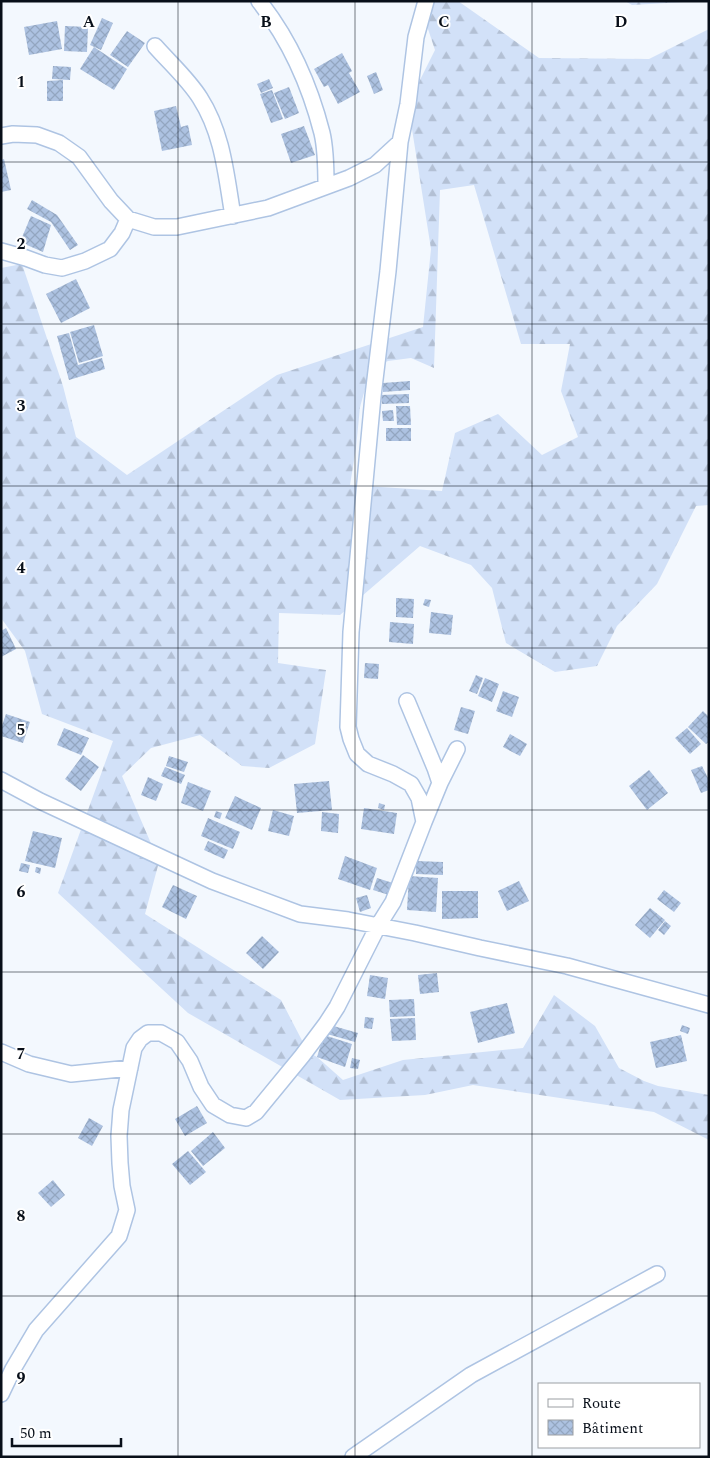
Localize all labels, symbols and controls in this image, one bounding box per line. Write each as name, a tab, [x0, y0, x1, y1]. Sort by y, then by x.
text: A	[83, 10, 96, 34]
text: B	[260, 10, 272, 34]
text: C	[438, 10, 450, 34]
text: D	[615, 10, 628, 34]
text: 1	[17, 70, 25, 94]
text: 2	[17, 232, 26, 256]
text: 3	[17, 394, 26, 418]
text: 4	[17, 556, 26, 580]
text: 5	[17, 718, 25, 742]
text: 6	[17, 880, 26, 904]
text: 7	[17, 1042, 26, 1066]
text: 8	[17, 1204, 26, 1228]
text: 9	[17, 1366, 26, 1390]
legend	[538, 1383, 700, 1448]
text: Route	[582, 1392, 621, 1415]
scale bar	[12, 1416, 121, 1448]
text: Bâtiment	[582, 1417, 643, 1440]
text: 50 m	[20, 1422, 52, 1445]

